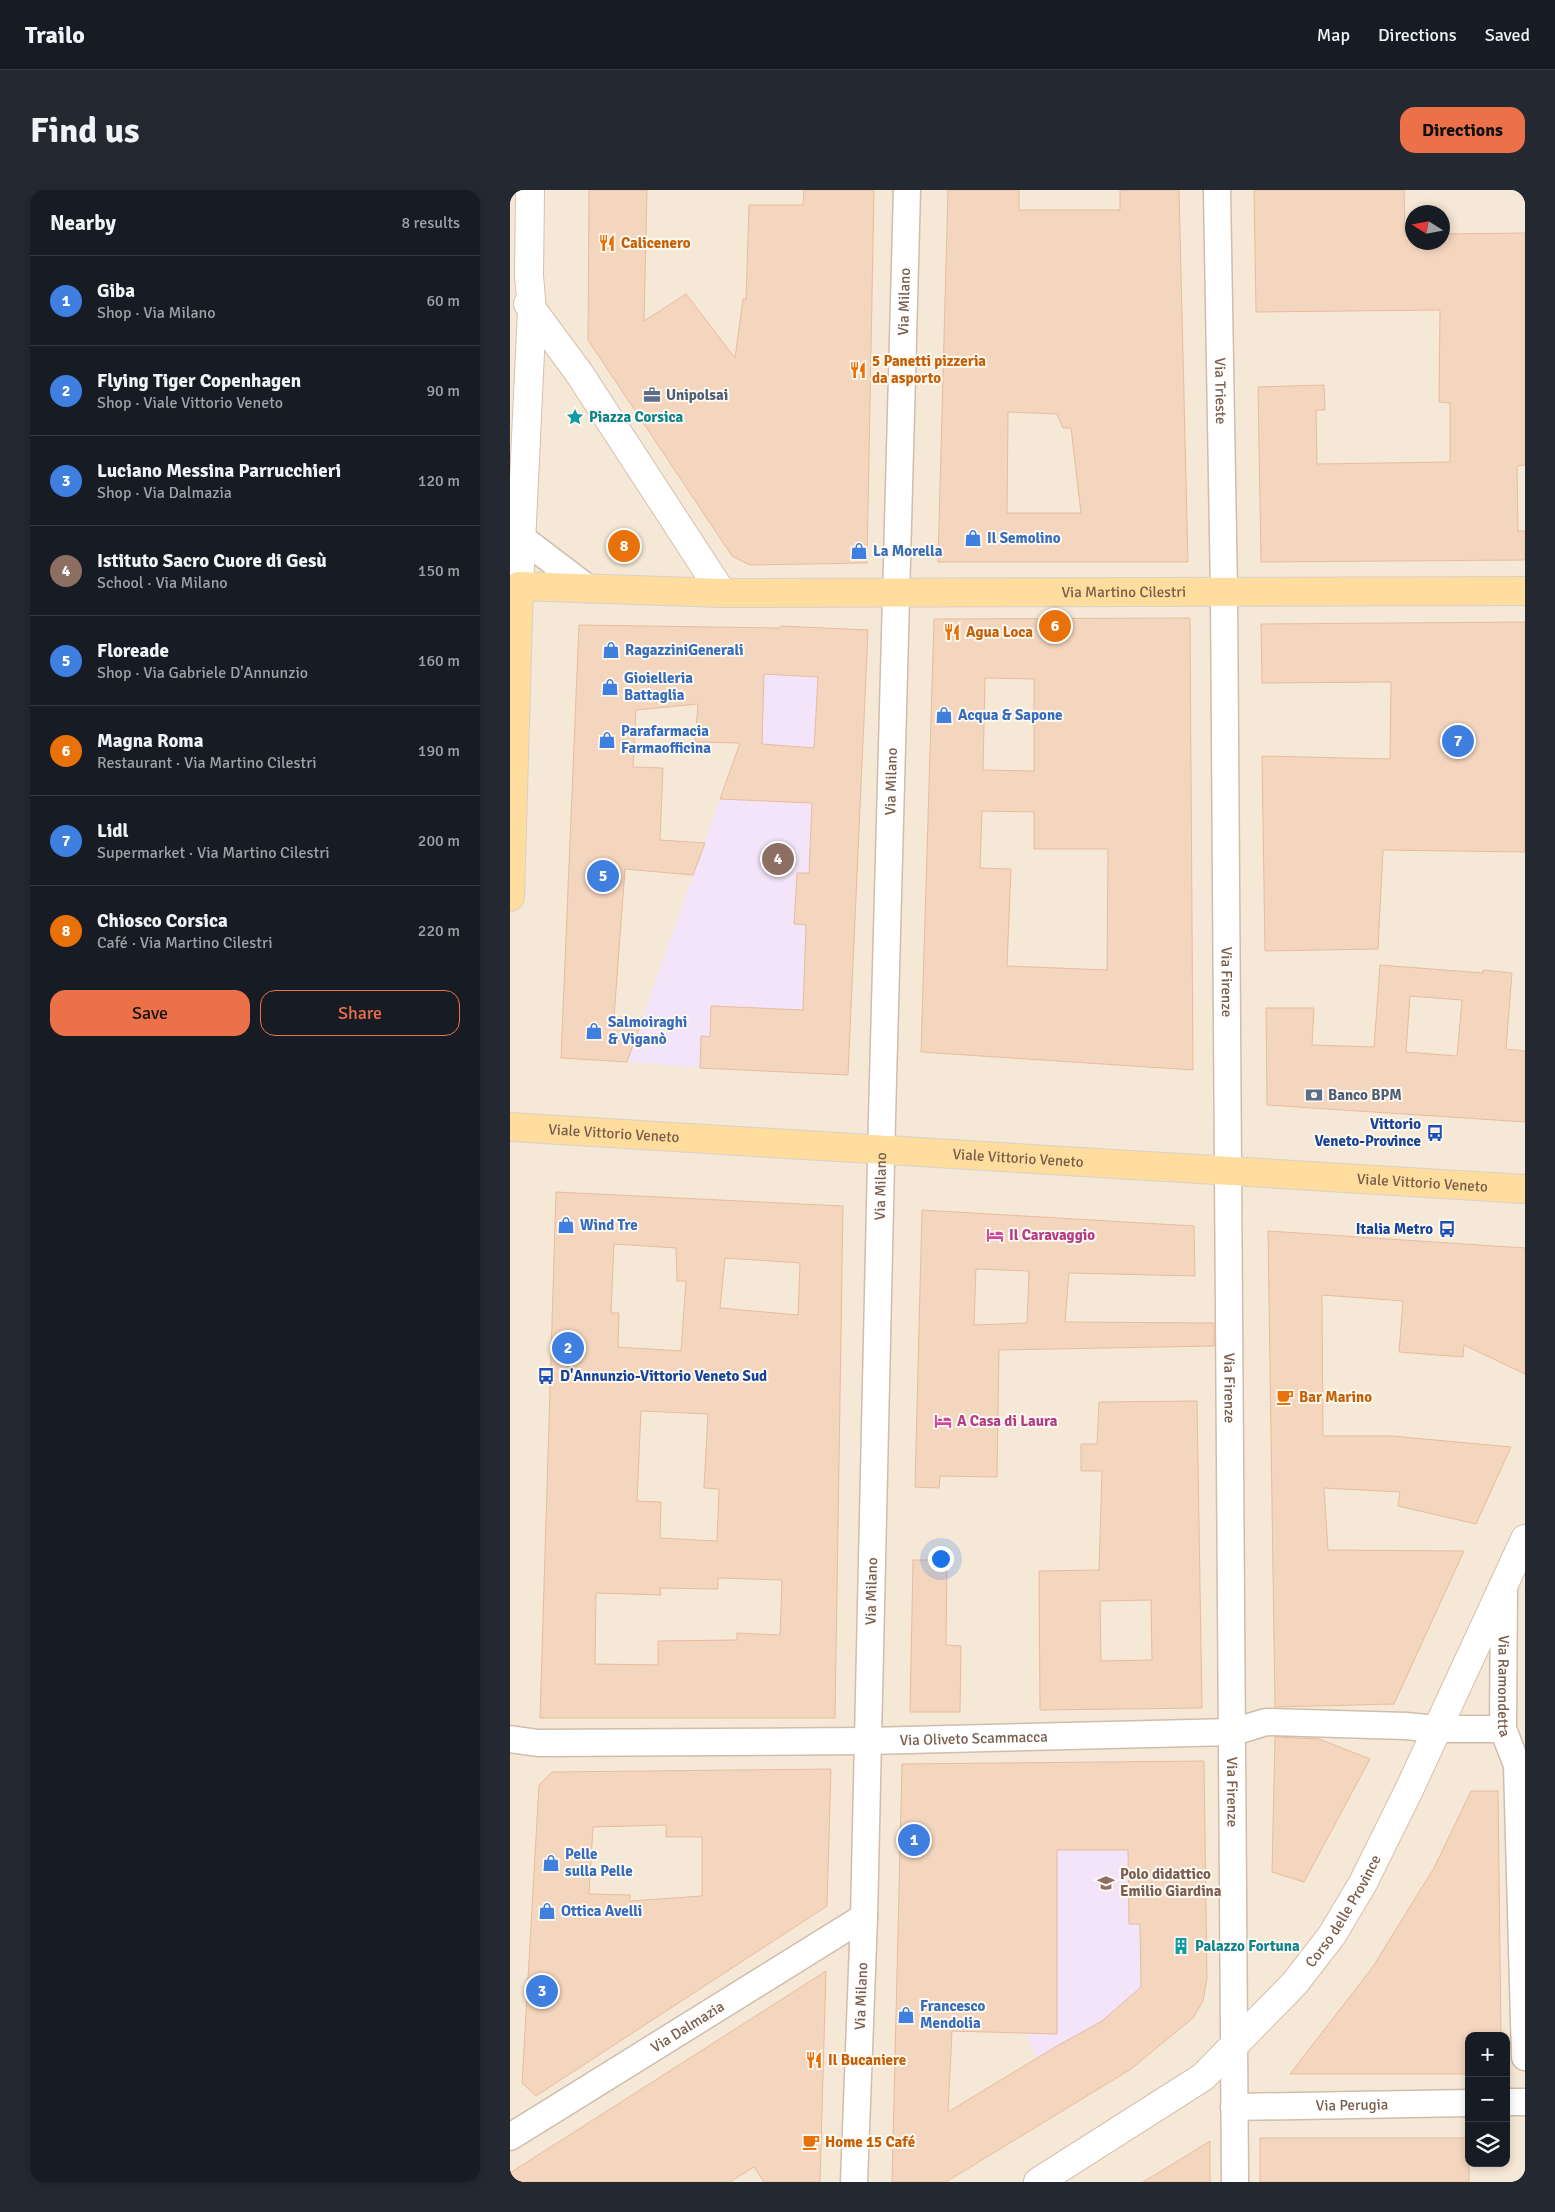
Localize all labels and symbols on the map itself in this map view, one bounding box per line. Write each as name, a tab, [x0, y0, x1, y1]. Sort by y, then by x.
north arrow	[1405, 205, 1450, 250]
restaurant icon: Calicenero	[597, 233, 617, 253]
place label: Calicenero	[621, 234, 691, 252]
street label: Via Milano	[894, 267, 914, 336]
place label: 5 Panetti pizzeria da asporto	[872, 352, 986, 387]
street label: Via Trieste	[1211, 357, 1230, 425]
restaurant icon: 5 Panetti pizzeria da asporto	[848, 360, 868, 380]
office icon: Unipolsai	[642, 385, 662, 405]
place label: Unipolsai	[666, 386, 728, 404]
place icon: Piazza Corsica	[565, 407, 585, 427]
place label: Piazza Corsica	[589, 408, 684, 426]
pin: 8	[608, 527, 640, 565]
shop icon: Il Semolino	[963, 528, 983, 548]
place label: Il Semolino	[987, 529, 1061, 547]
shop icon: La Morella	[849, 541, 869, 561]
place label: La Morella	[873, 542, 943, 560]
street label: Via Martino Cilestri	[1061, 583, 1186, 601]
pin: 6	[1039, 607, 1071, 645]
restaurant icon: Agua Loca	[942, 622, 962, 642]
place label: Agua Loca	[966, 623, 1033, 641]
shop icon: RagazziniGenerali	[601, 640, 621, 660]
place label: RagazziniGenerali	[625, 641, 744, 659]
place label: Gioielleria Battaglia	[624, 669, 693, 704]
shop icon: Gioielleria Battaglia	[600, 677, 620, 697]
shop icon: Acqua & Sapone	[934, 705, 954, 725]
place label: Acqua & Sapone	[958, 706, 1063, 724]
place label: Parafarmacia Farmaofficina	[621, 722, 711, 757]
pin: 7	[1442, 722, 1474, 760]
shop icon: Parafarmacia Farmaofficina	[597, 730, 617, 750]
street label: Via Milano	[881, 747, 901, 816]
pin: 4	[762, 840, 794, 878]
pin: 5	[587, 857, 619, 895]
street label: Via Firenze	[1217, 947, 1236, 1017]
place label: Salmoiraghi & Viganò	[608, 1013, 687, 1048]
shop icon: Salmoiraghi & Viganò	[584, 1021, 604, 1041]
bank icon: Banco BPM	[1304, 1085, 1324, 1105]
place label: Banco BPM	[1328, 1086, 1402, 1104]
place label: Vittorio Veneto-Province	[1314, 1115, 1421, 1150]
street label: Viale Vittorio Veneto	[548, 1120, 680, 1146]
bus stop icon: Vittorio Veneto-Province	[1425, 1123, 1445, 1143]
street label: Viale Vittorio Veneto	[952, 1145, 1084, 1171]
street label: Via Milano	[871, 1152, 890, 1221]
street label: Viale Vittorio Veneto	[1356, 1170, 1489, 1196]
shop icon: Wind Tre	[556, 1215, 576, 1235]
place label: Wind Tre	[580, 1216, 638, 1234]
bus stop icon: Italia Metro	[1437, 1219, 1457, 1239]
place label: Italia Metro	[1356, 1220, 1433, 1238]
hotel icon: Il Caravaggio	[985, 1225, 1005, 1245]
place label: Il Caravaggio	[1009, 1226, 1095, 1244]
pin: 2	[552, 1329, 584, 1367]
street label: Via Firenze	[1220, 1353, 1239, 1423]
bus stop icon: D'Annunzio-Vittorio Veneto Sud	[536, 1366, 556, 1386]
place label: D'Annunzio-Vittorio Veneto Sud	[560, 1367, 767, 1385]
cafe icon: Bar Marino	[1275, 1387, 1295, 1407]
place label: Bar Marino	[1299, 1388, 1372, 1406]
hotel icon: A Casa di Laura	[933, 1411, 953, 1431]
place label: A Casa di Laura	[957, 1412, 1058, 1430]
your location	[928, 1546, 954, 1572]
street label: Via Milano	[862, 1557, 881, 1625]
street label: Via Ramondetta	[1494, 1635, 1514, 1740]
street label: Via Oliveto Scammacca	[899, 1728, 1048, 1749]
street label: Via Firenze	[1223, 1757, 1242, 1827]
pin: 1	[898, 1821, 930, 1859]
place label: Pelle sulla Pelle	[565, 1845, 633, 1880]
street label: Corso delle Province	[1301, 1852, 1385, 1971]
shop icon: Pelle sulla Pelle	[541, 1853, 561, 1873]
place label: Polo didattico Emilio Giardina	[1120, 1865, 1222, 1900]
school or university icon: Polo didattico Emilio Giardina	[1096, 1873, 1116, 1893]
shop icon: Ottica Avelli	[537, 1901, 557, 1921]
place label: Ottica Avelli	[561, 1902, 642, 1920]
building icon: Palazzo Fortuna	[1171, 1936, 1191, 1956]
place label: Palazzo Fortuna	[1195, 1937, 1300, 1955]
street label: Via Milano	[851, 1962, 871, 2030]
pin: 3	[526, 1972, 558, 2010]
street label: Via Dalmazia	[647, 1997, 728, 2056]
place label: Francesco Mendolia	[920, 1997, 985, 2032]
shop icon: Francesco Mendolia	[896, 2005, 916, 2025]
restaurant icon: Il Bucaniere	[804, 2050, 824, 2070]
place label: Il Bucaniere	[828, 2051, 906, 2069]
street label: Via Perugia	[1316, 2095, 1388, 2115]
cafe icon: Home 15 Café	[801, 2132, 821, 2152]
place label: Home 15 Café	[825, 2133, 915, 2151]

